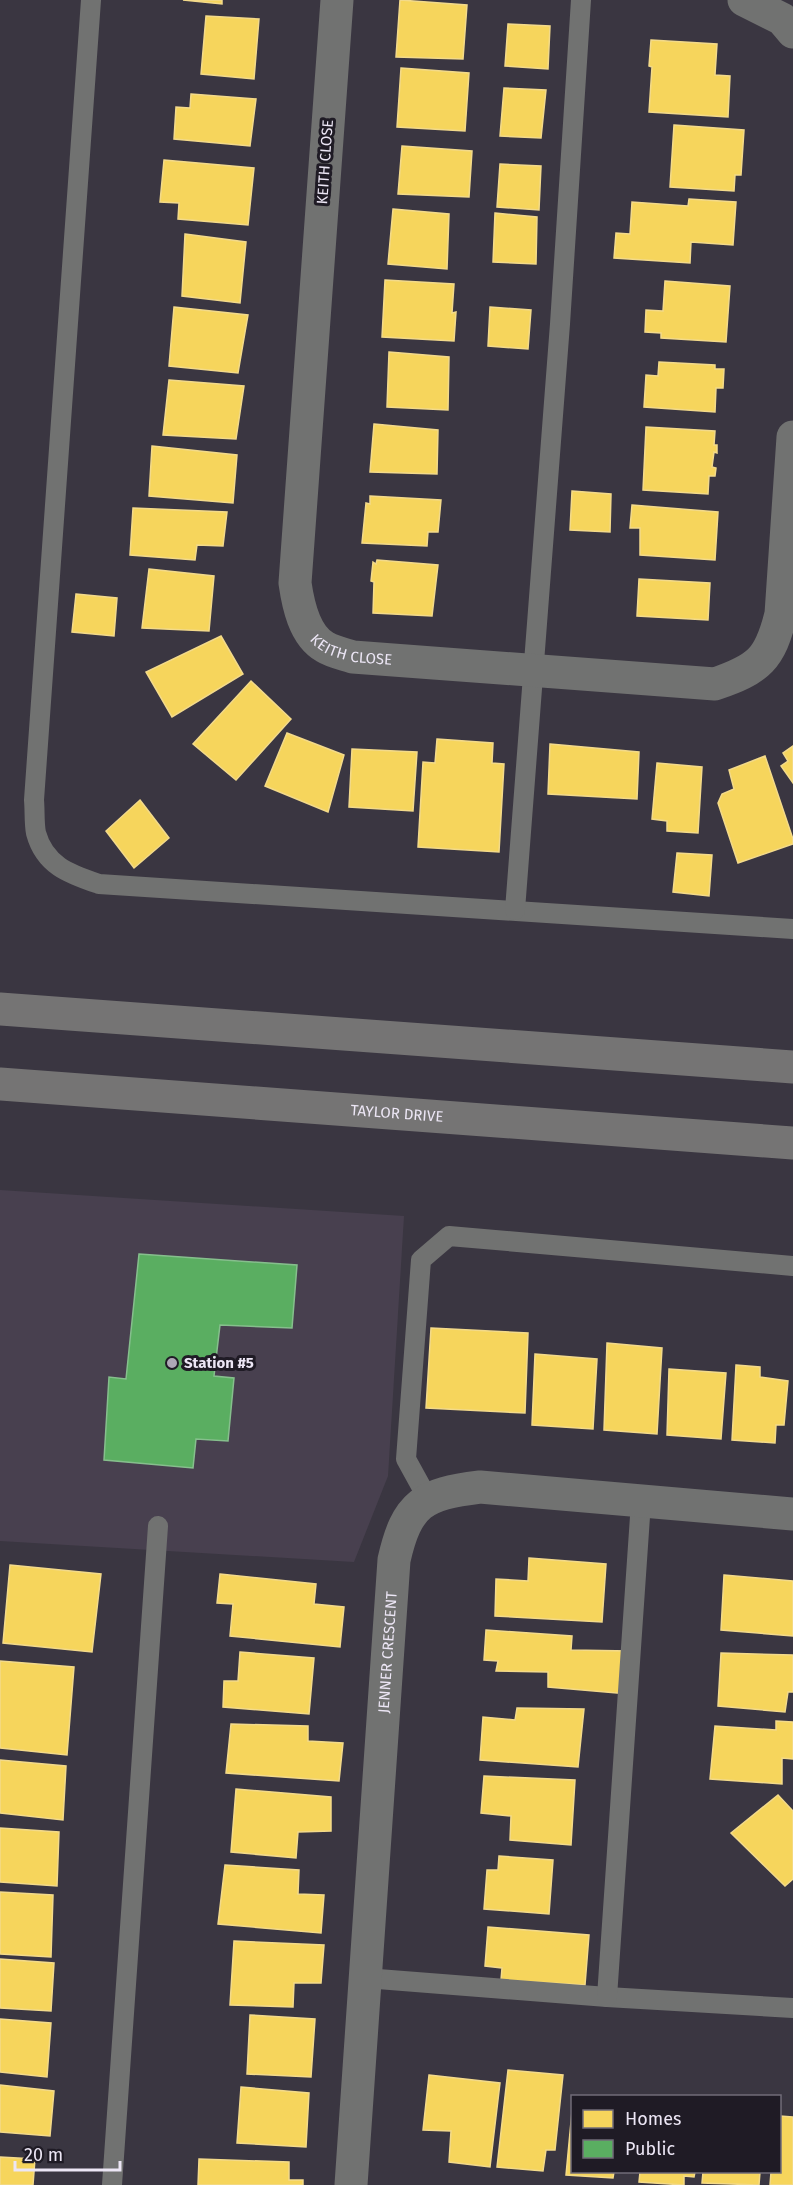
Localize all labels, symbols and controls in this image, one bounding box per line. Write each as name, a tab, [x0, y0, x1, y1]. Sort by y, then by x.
street label: KEITH CLOSE	[313, 119, 337, 205]
street label: KEITH CLOSE	[306, 630, 393, 669]
street label: TAYLOR DRIVE	[350, 1101, 444, 1126]
place label: Station #5	[184, 1354, 254, 1372]
marker: Station #5	[165, 1356, 179, 1370]
street label: JENNER CRESCENT	[374, 1590, 401, 1714]
legend	[571, 2095, 781, 2173]
text: Homes	[625, 2108, 681, 2130]
scale bar	[15, 2134, 120, 2172]
text: Public	[625, 2138, 675, 2160]
text: 20 m	[24, 2144, 63, 2166]

